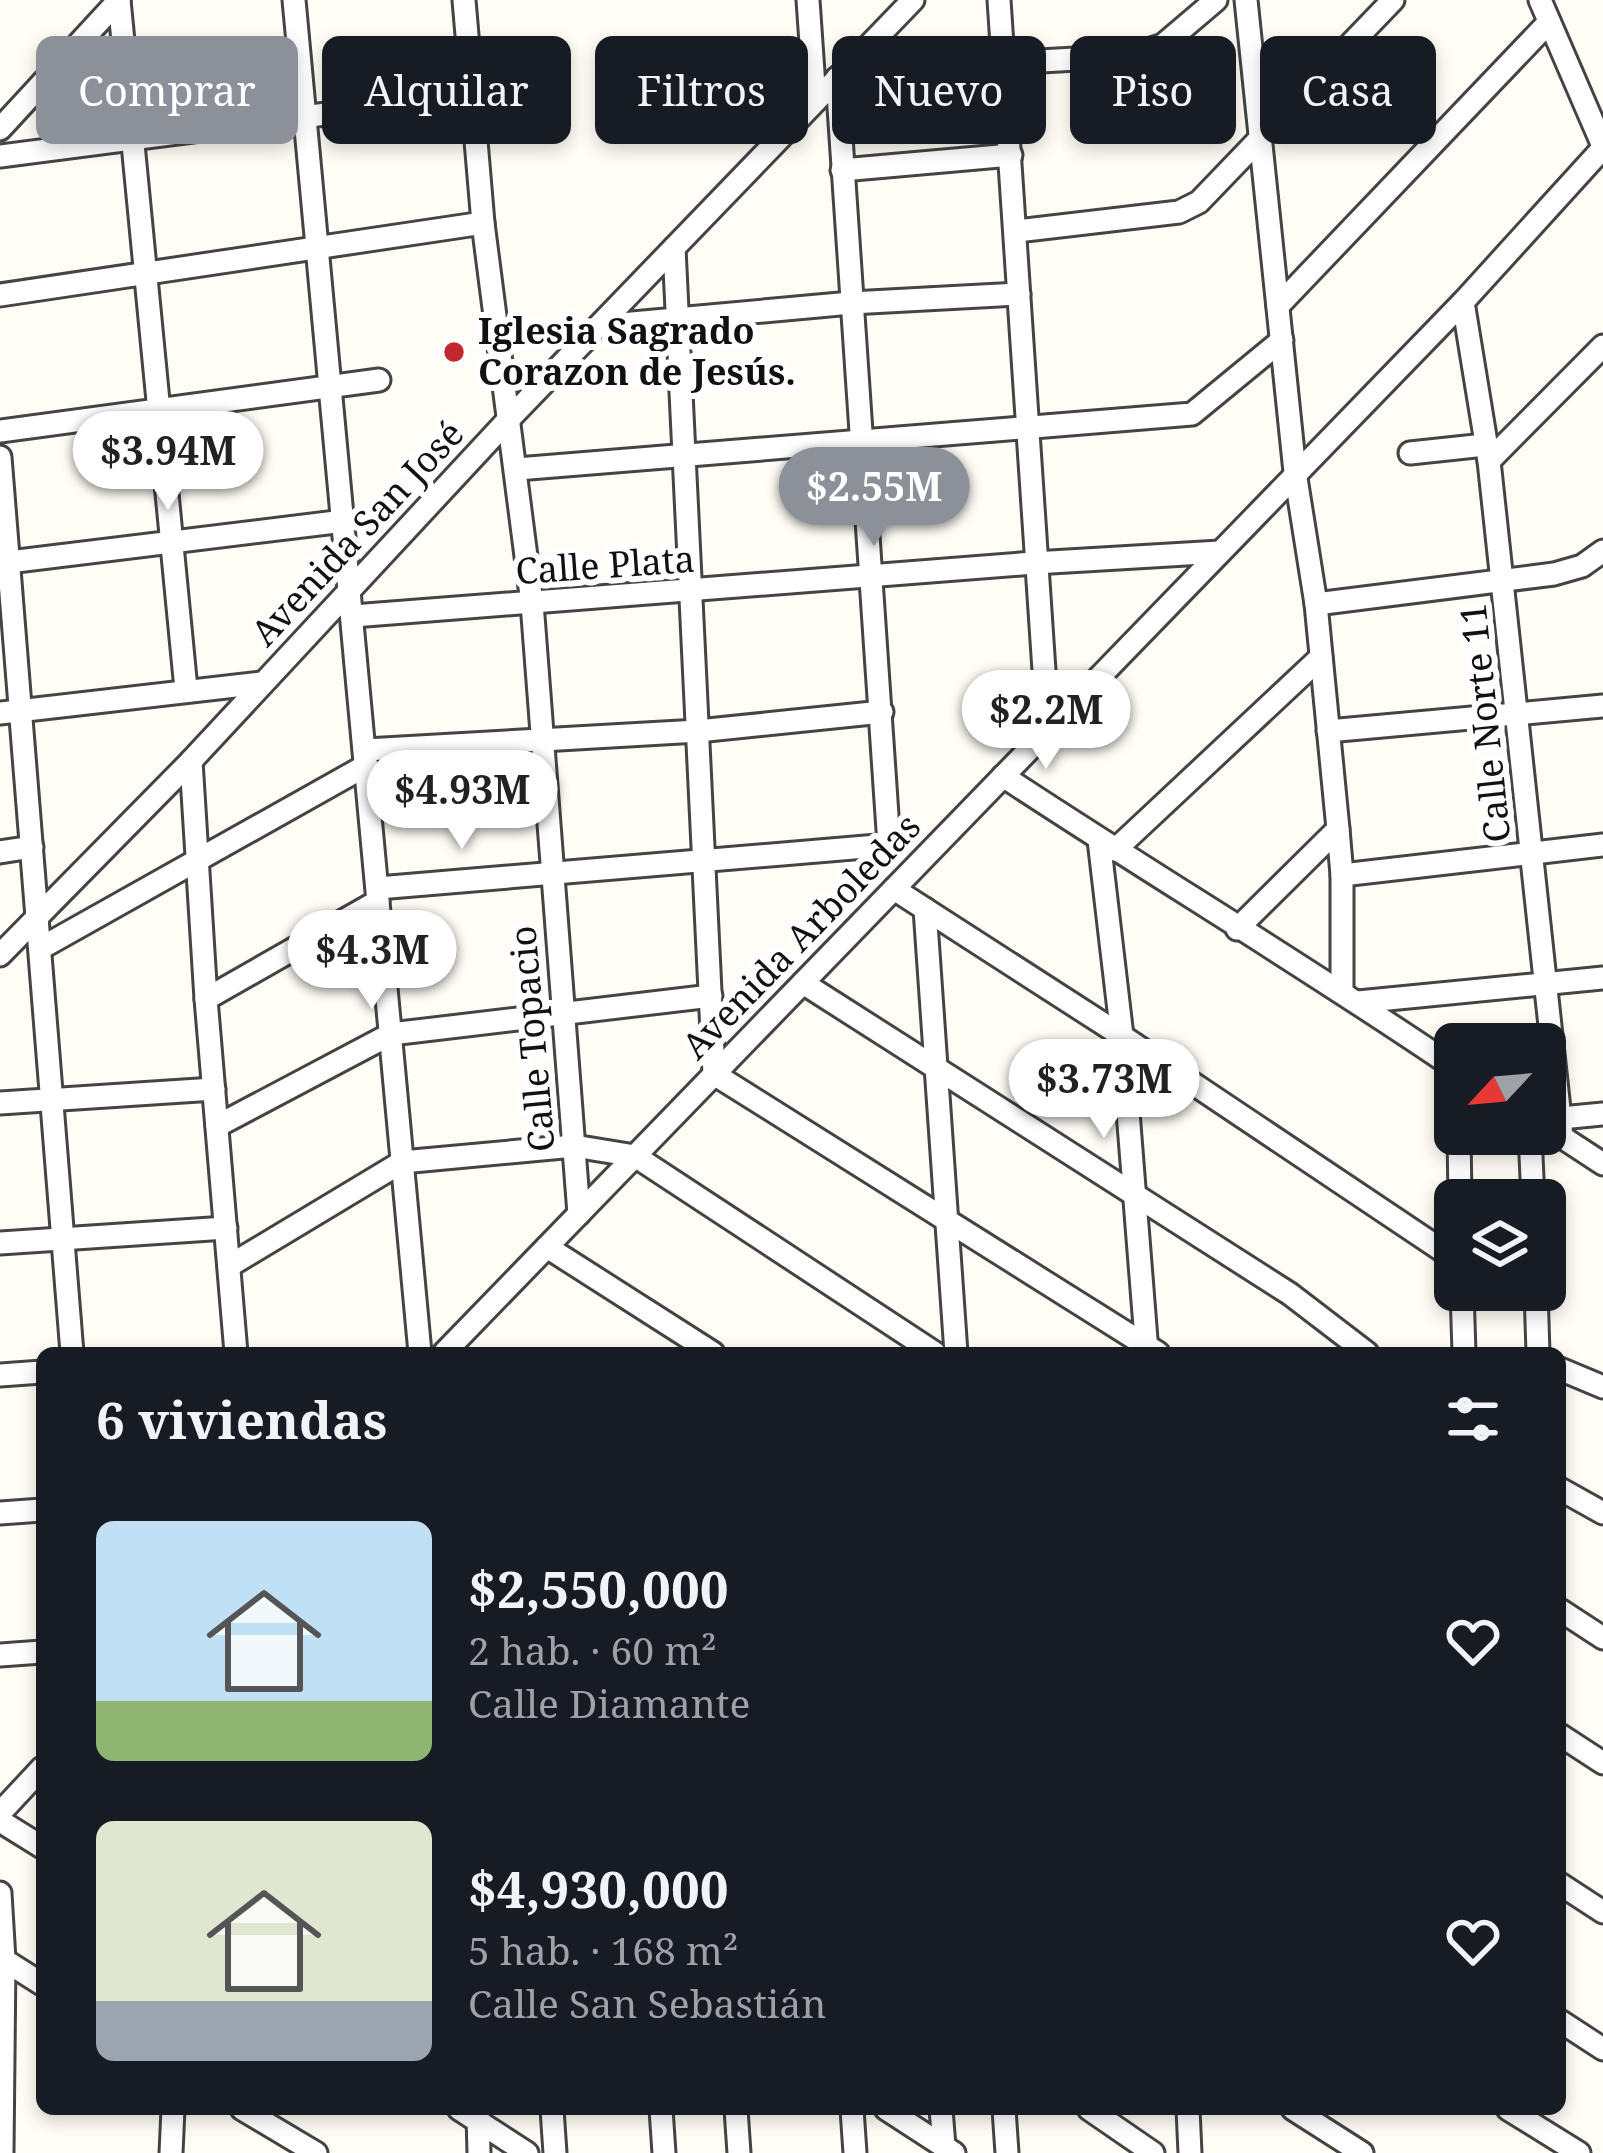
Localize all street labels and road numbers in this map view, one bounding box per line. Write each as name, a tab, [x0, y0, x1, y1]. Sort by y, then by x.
street label: Avenida San José	[239, 409, 474, 656]
street label: Calle Plata	[514, 534, 696, 595]
street label: Calle Norte 11	[1448, 601, 1521, 845]
street label: Avenida Arboledas	[670, 802, 931, 1069]
street label: Calle Topacio	[497, 924, 566, 1154]

